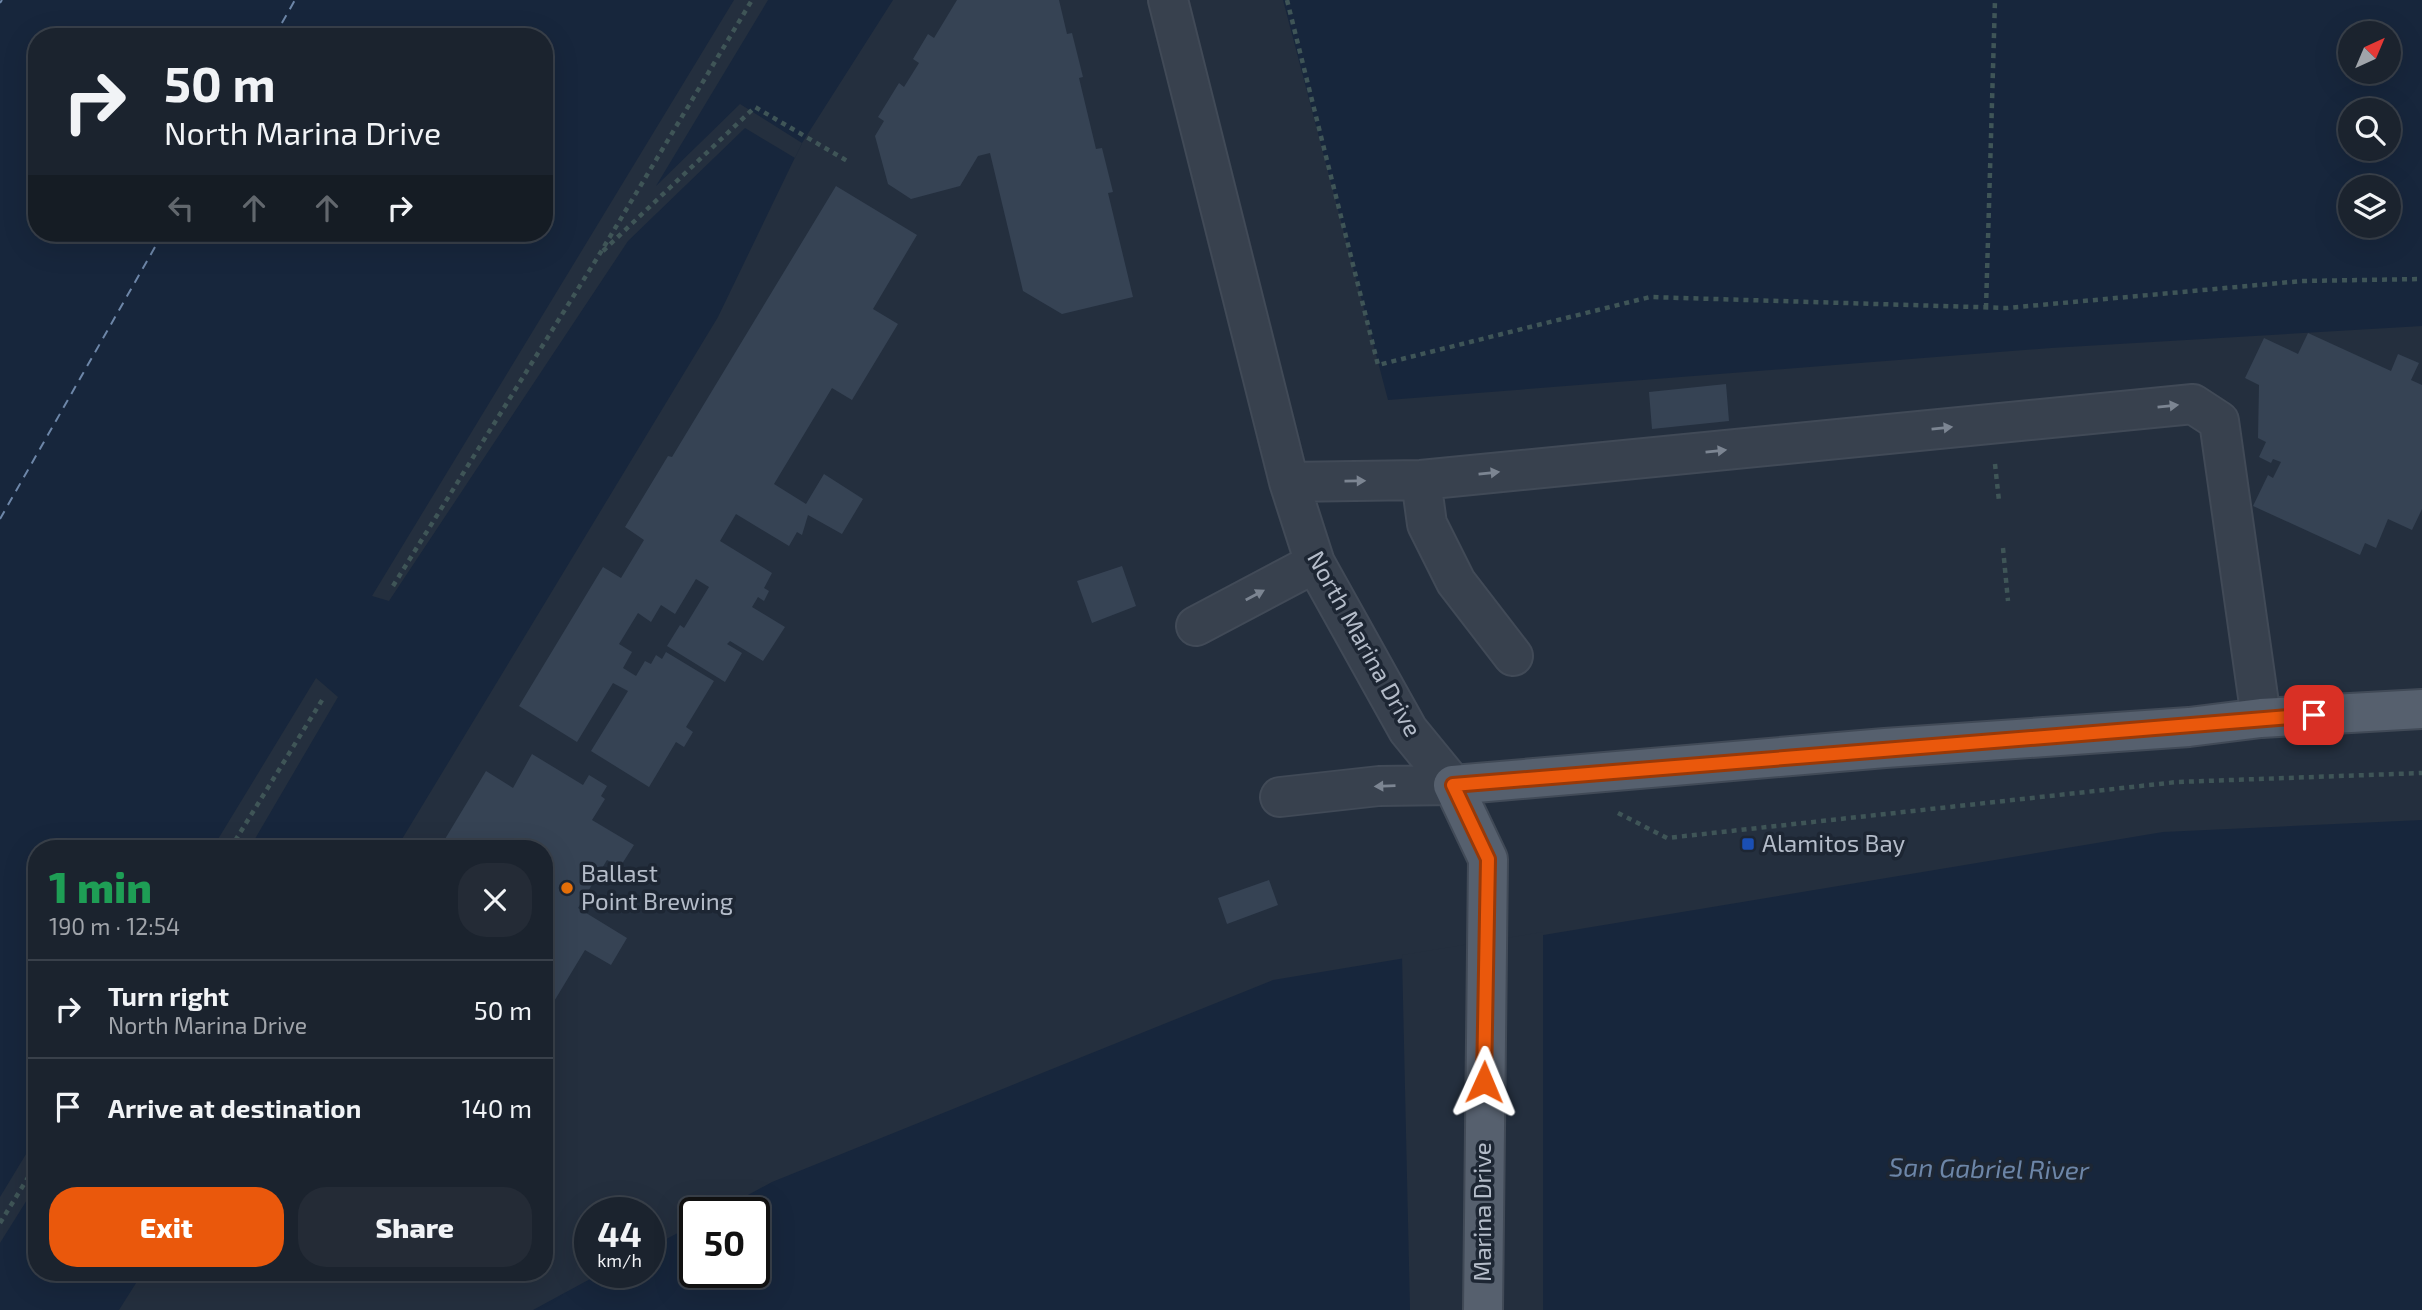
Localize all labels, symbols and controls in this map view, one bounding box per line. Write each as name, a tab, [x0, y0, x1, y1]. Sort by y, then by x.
north arrow	[2338, 21, 2401, 84]
map controls	[2338, 21, 2401, 238]
text: 50 m	[164, 53, 276, 112]
icon: right	[49, 56, 140, 147]
button: search	[2338, 98, 2401, 161]
text: North Marina Drive	[164, 113, 441, 151]
button: layers	[2338, 175, 2401, 238]
icon: left	[162, 189, 200, 227]
icon: ahead	[235, 189, 273, 227]
icon: ahead	[308, 189, 346, 227]
icon: right	[381, 189, 419, 227]
one-way arrow	[2158, 400, 2180, 411]
one-way arrow	[1931, 422, 1953, 433]
one-way arrow	[1705, 445, 1727, 456]
one-way arrow	[1478, 467, 1500, 478]
one-way arrow	[1345, 475, 1367, 487]
street label: North Marina Drive	[1302, 545, 1428, 741]
one-way arrow	[1246, 589, 1266, 601]
pin	[2284, 685, 2344, 745]
icon: arrive	[2295, 696, 2333, 734]
one-way arrow	[1374, 781, 1396, 792]
place label: Alamitos Bay	[1762, 828, 1906, 857]
marker: Alamitos Bay	[1740, 836, 1756, 852]
place label: Ballast Point Brewing	[581, 858, 733, 915]
text: 1 min	[49, 861, 152, 911]
button: close	[458, 863, 532, 937]
marker: Ballast Point Brewing	[559, 880, 575, 896]
text: 190 m · 12:54	[49, 912, 180, 940]
text: Turn right	[108, 980, 229, 1011]
icon: right	[49, 990, 87, 1028]
text: 50 m	[474, 994, 532, 1025]
text: North Marina Drive	[108, 1011, 307, 1039]
position arrow	[1447, 1045, 1521, 1119]
icon: arrive	[49, 1088, 87, 1126]
text: Arrive at destination	[108, 1092, 361, 1123]
text: 140 m	[461, 1092, 532, 1123]
street label: Marina Drive	[1467, 1142, 1496, 1282]
water label: San Gabriel River	[1889, 1150, 2090, 1185]
button: Exit	[49, 1187, 284, 1267]
button: Share	[298, 1187, 532, 1267]
speed limit sign: 50	[679, 1197, 770, 1288]
text: 44	[597, 1212, 642, 1254]
text: km/h	[597, 1249, 642, 1271]

